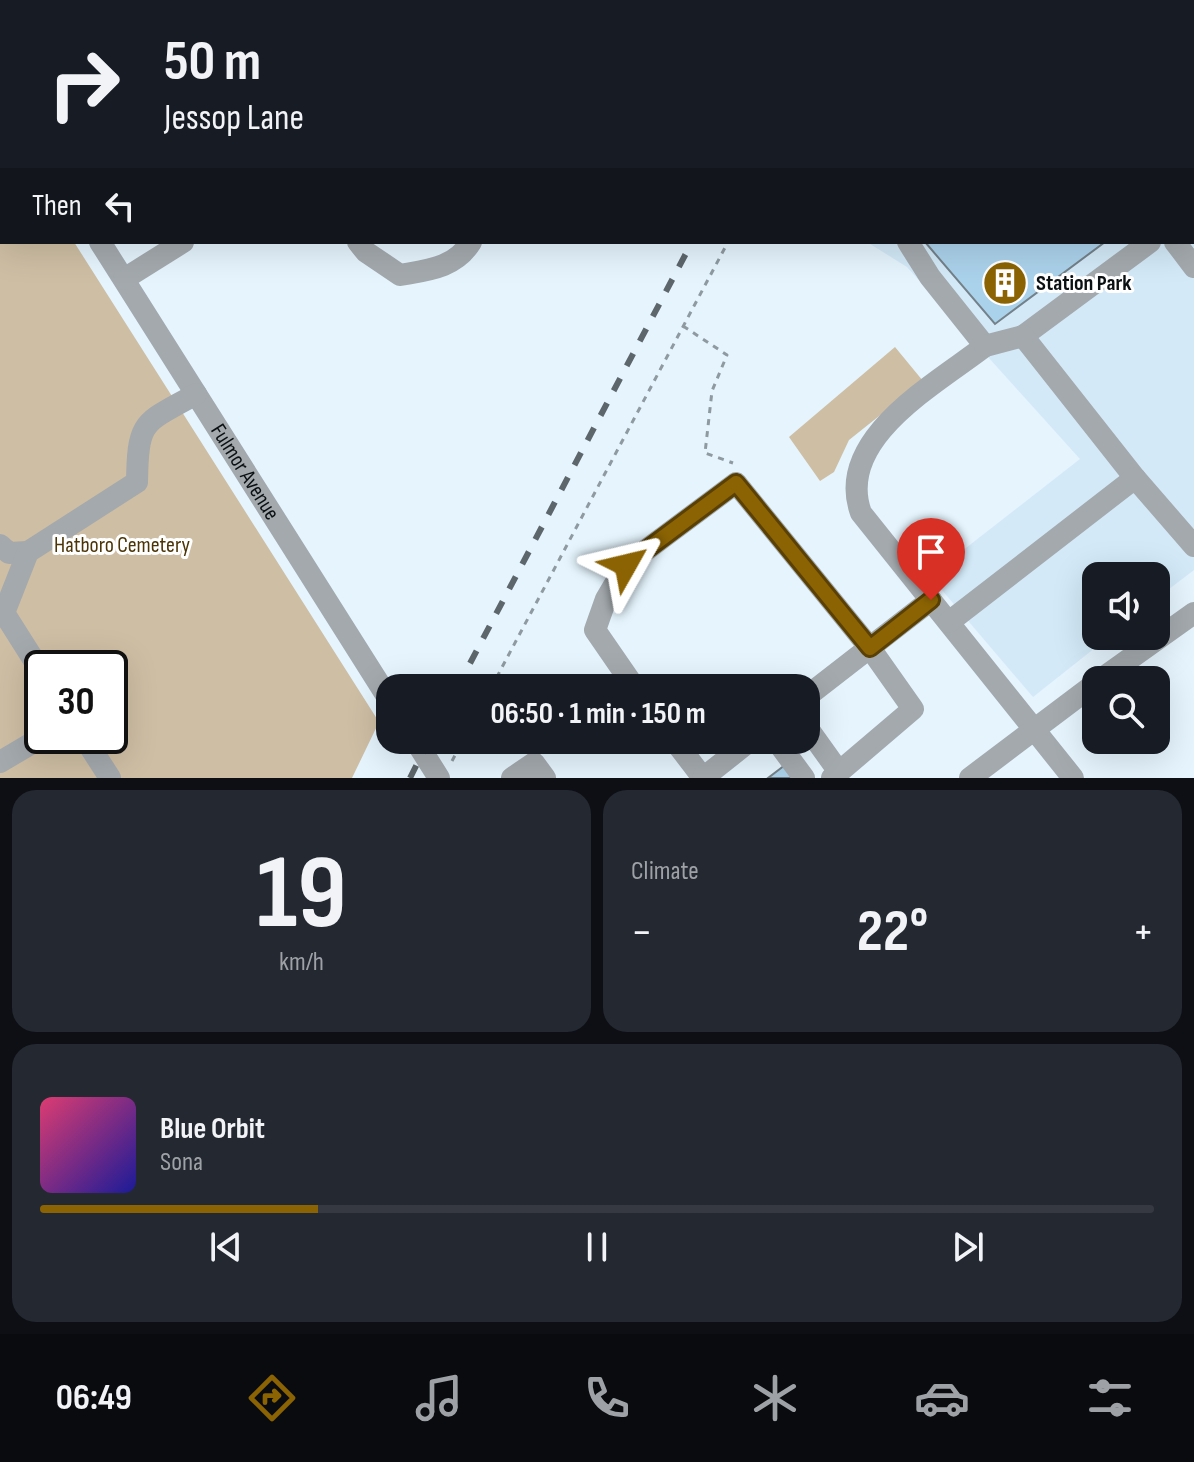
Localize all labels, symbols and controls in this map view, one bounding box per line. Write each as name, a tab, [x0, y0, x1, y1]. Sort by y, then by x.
text: 50 m	[164, 29, 261, 96]
icon: right	[32, 32, 136, 136]
text: Jessop Lane	[164, 97, 304, 140]
icon: left	[98, 184, 142, 228]
text: Then	[32, 188, 82, 224]
building icon: Station Park	[981, 259, 1029, 307]
place label: Station Park	[1036, 270, 1132, 297]
street label: Fulmor Avenue	[205, 419, 286, 525]
pin	[897, 518, 965, 600]
position arrow	[584, 523, 668, 607]
icon: arrive	[909, 530, 953, 574]
park label: Hatboro Cemetery	[54, 532, 190, 559]
map controls	[1082, 562, 1170, 754]
button: sound	[1082, 562, 1170, 650]
speed limit sign: 30	[24, 650, 128, 754]
button: search	[1082, 666, 1170, 754]
text: 06:50 · 1 min · 150 m	[490, 696, 706, 732]
text: 19	[256, 832, 347, 957]
text: Climate	[631, 856, 699, 887]
text: 22°	[857, 896, 928, 968]
text: −	[631, 906, 653, 959]
text: +	[1132, 906, 1154, 959]
text: km/h	[279, 947, 324, 978]
text: Blue Orbit	[160, 1111, 265, 1147]
text: Sona	[160, 1147, 203, 1178]
icon: previous	[204, 1225, 248, 1269]
icon: pause	[575, 1225, 619, 1269]
icon: next	[946, 1225, 990, 1269]
icon: directions	[244, 1370, 300, 1426]
icon: music	[411, 1370, 467, 1426]
icon: phone	[579, 1370, 635, 1426]
icon: climate	[747, 1370, 803, 1426]
icon: car	[914, 1370, 970, 1426]
icon: filters	[1082, 1370, 1138, 1426]
text: 06:49	[56, 1377, 132, 1420]

